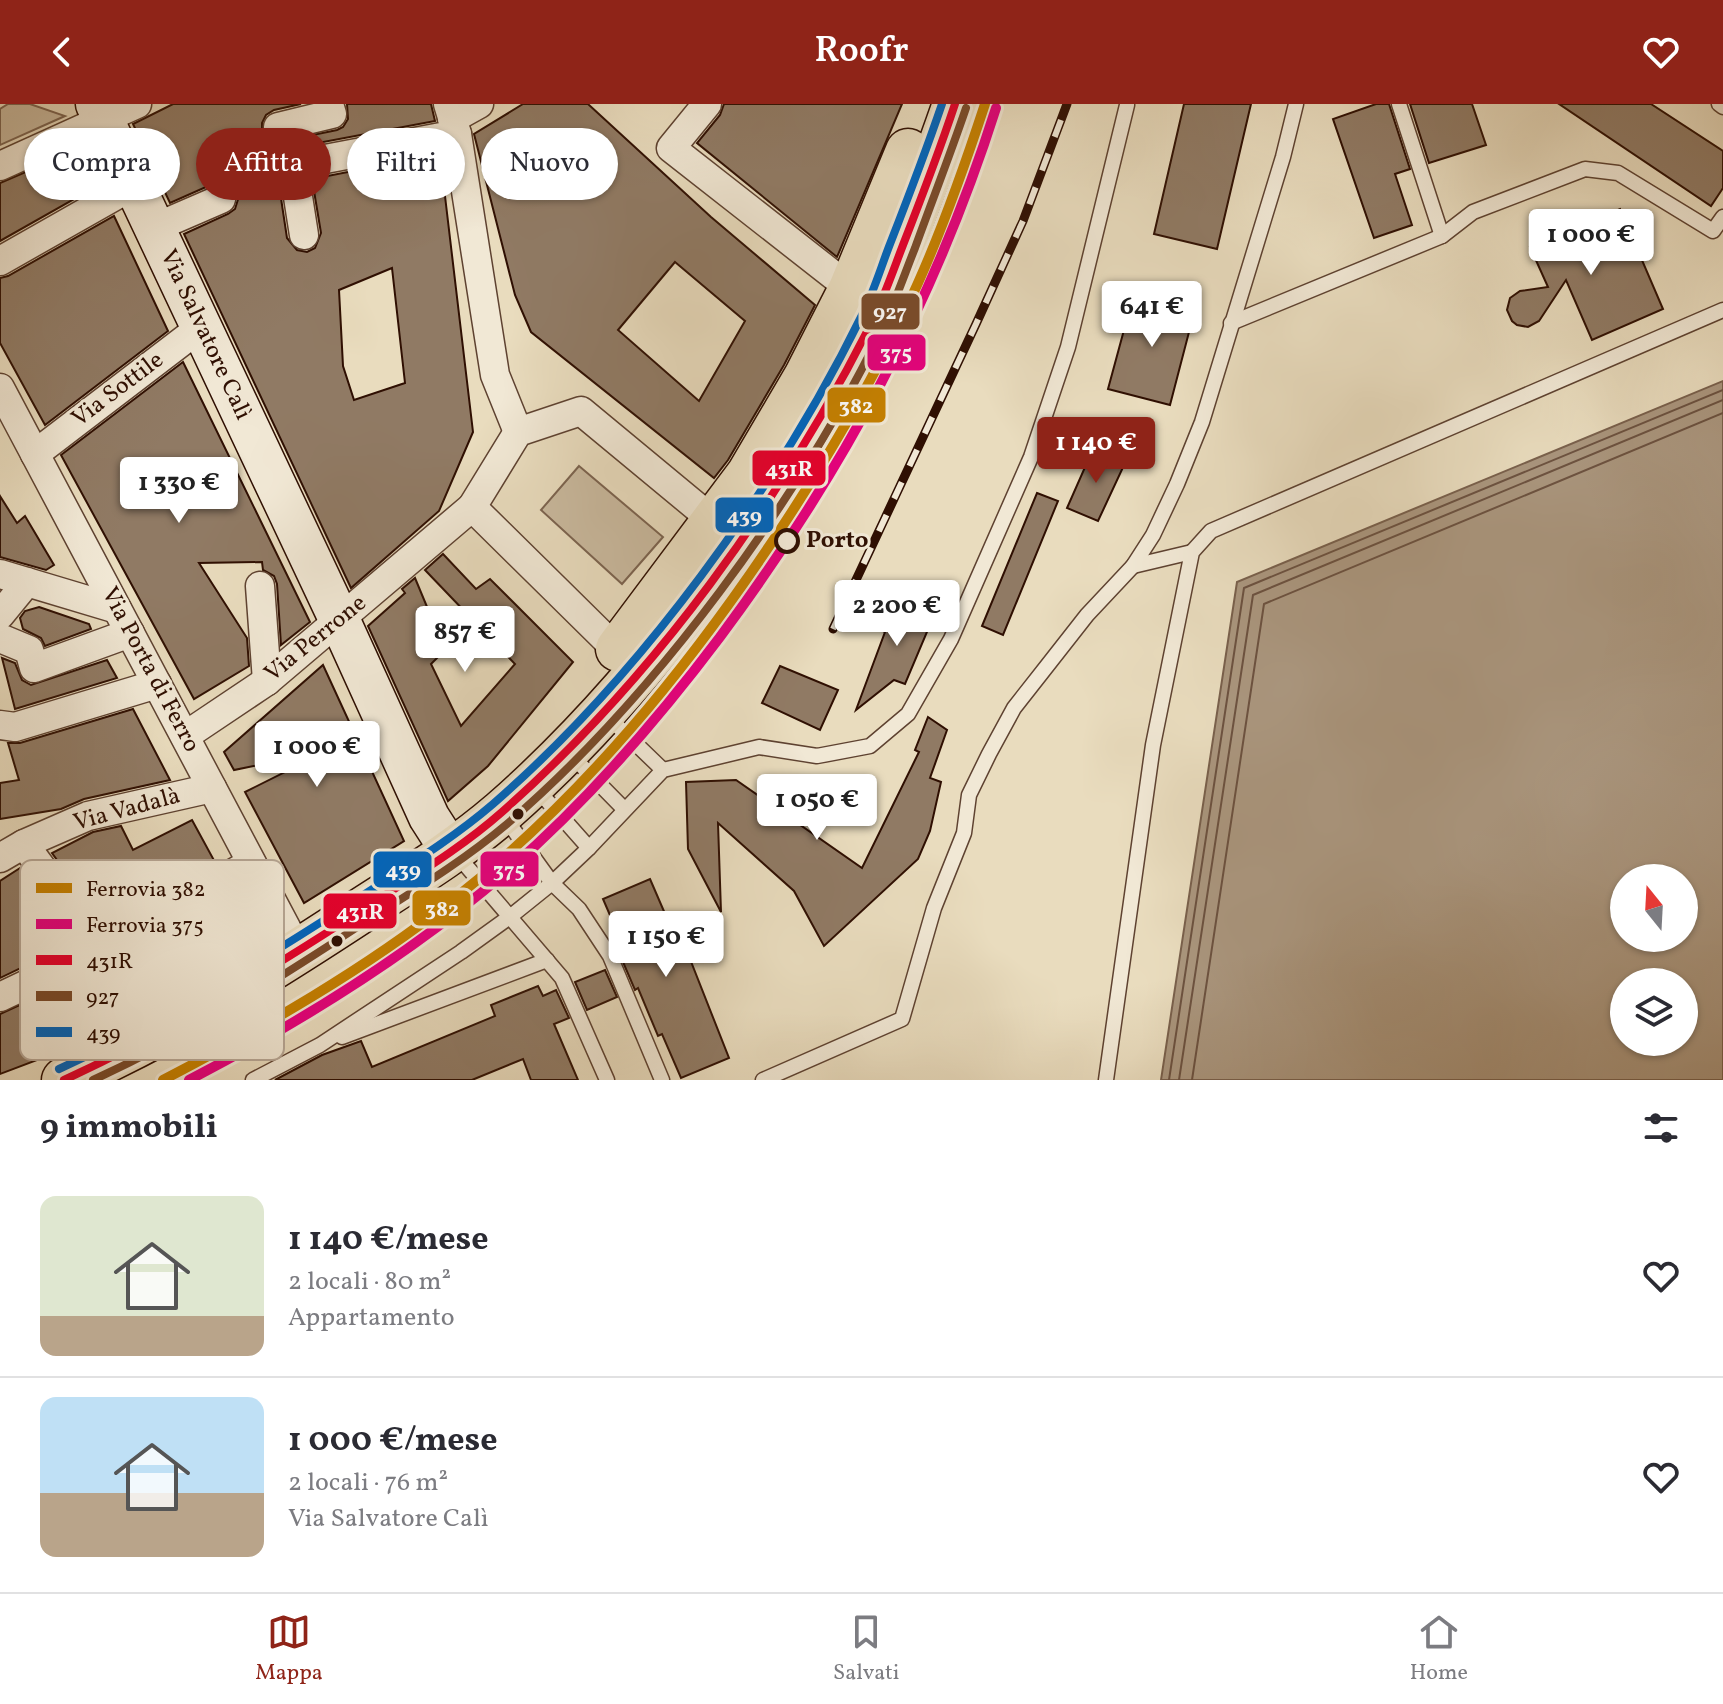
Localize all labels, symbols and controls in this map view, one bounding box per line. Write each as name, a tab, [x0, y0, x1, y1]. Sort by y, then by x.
text: Roofr	[814, 27, 909, 77]
icon: back	[40, 30, 84, 74]
icon: heart	[1639, 30, 1683, 74]
chip: Compra	[24, 128, 180, 200]
chip: Affitta	[196, 128, 331, 200]
chip: Filtri	[347, 128, 465, 200]
chip: Nuovo	[481, 128, 618, 200]
pin: 1 000 €	[1517, 209, 1665, 277]
text: 1 000 €	[1547, 217, 1635, 253]
street label: Via Salvatore Calì	[150, 244, 260, 426]
pin: 641 €	[1096, 281, 1208, 349]
text: 641 €	[1120, 289, 1184, 325]
line badge: 927	[860, 292, 921, 331]
text: 927	[873, 298, 907, 329]
line badge: 375	[866, 333, 927, 372]
text: 375	[880, 339, 912, 370]
street label: Via Sottile	[65, 344, 171, 436]
line badge: 382	[826, 386, 887, 424]
text: 382	[839, 392, 873, 423]
pin: 1 140 €	[1022, 417, 1170, 485]
text: 1 140 €	[1055, 425, 1137, 461]
line badge: 431R	[751, 449, 827, 487]
text: 431R	[765, 455, 814, 486]
pin: 1 330 €	[105, 457, 253, 525]
text: 1 330 €	[138, 465, 220, 501]
line badge: 439	[714, 496, 775, 534]
text: 439	[726, 502, 762, 533]
place label: Porto	[806, 524, 869, 558]
marker: Porto	[775, 529, 799, 553]
pin: 2 200 €	[823, 580, 971, 648]
street label: Via Porta di Ferro	[92, 581, 208, 759]
street label: Via Perrone	[258, 587, 374, 691]
text: 2 200 €	[853, 588, 941, 624]
pin: 857 €	[409, 606, 521, 674]
text: 857 €	[434, 614, 496, 650]
pin: 1 000 €	[243, 721, 391, 789]
text: 1 000 €	[273, 729, 361, 765]
pin: 1 050 €	[743, 774, 891, 842]
street label: Via Vadalà	[70, 779, 184, 841]
text: 1 050 €	[775, 782, 859, 818]
unlabelled marker	[510, 806, 526, 822]
line badge: 439	[372, 850, 433, 889]
line badge: 375	[479, 850, 540, 888]
text: 439	[385, 856, 421, 887]
text: 375	[493, 856, 525, 887]
legend	[20, 860, 284, 1060]
north arrow	[1610, 864, 1698, 952]
map controls	[1610, 864, 1698, 1056]
text: Ferrovia 382	[86, 875, 205, 906]
line badge: 382	[411, 889, 472, 927]
line badge: 431R	[322, 892, 398, 930]
text: 382	[425, 895, 459, 926]
text: 431R	[336, 898, 385, 929]
text: Ferrovia 375	[86, 911, 204, 942]
pin: 1 150 €	[592, 911, 740, 979]
text: 1 150 €	[627, 919, 705, 955]
unlabelled marker	[329, 933, 345, 949]
text: 431R	[86, 947, 133, 978]
button: layers	[1610, 968, 1698, 1056]
text: 927	[86, 983, 119, 1014]
text: 439	[86, 1019, 121, 1050]
text: 9 immobili	[40, 1105, 218, 1152]
icon: filters	[1639, 1106, 1683, 1150]
text: 1 140 €/mese	[288, 1217, 489, 1264]
icon: home	[104, 1228, 200, 1324]
icon: heart	[1639, 1254, 1683, 1298]
text: 2 locali · 80 m²	[288, 1264, 451, 1300]
text: Appartamento	[288, 1300, 455, 1336]
text: 1 000 €/mese	[288, 1418, 498, 1465]
icon: home	[104, 1429, 200, 1525]
icon: heart	[1639, 1455, 1683, 1499]
text: 2 locali · 76 m²	[288, 1465, 448, 1501]
text: Via Salvatore Calì	[288, 1501, 489, 1537]
tab: Mappa	[255, 1610, 323, 1689]
tab: Salvati	[833, 1610, 899, 1689]
tab: Home	[1410, 1610, 1468, 1689]

